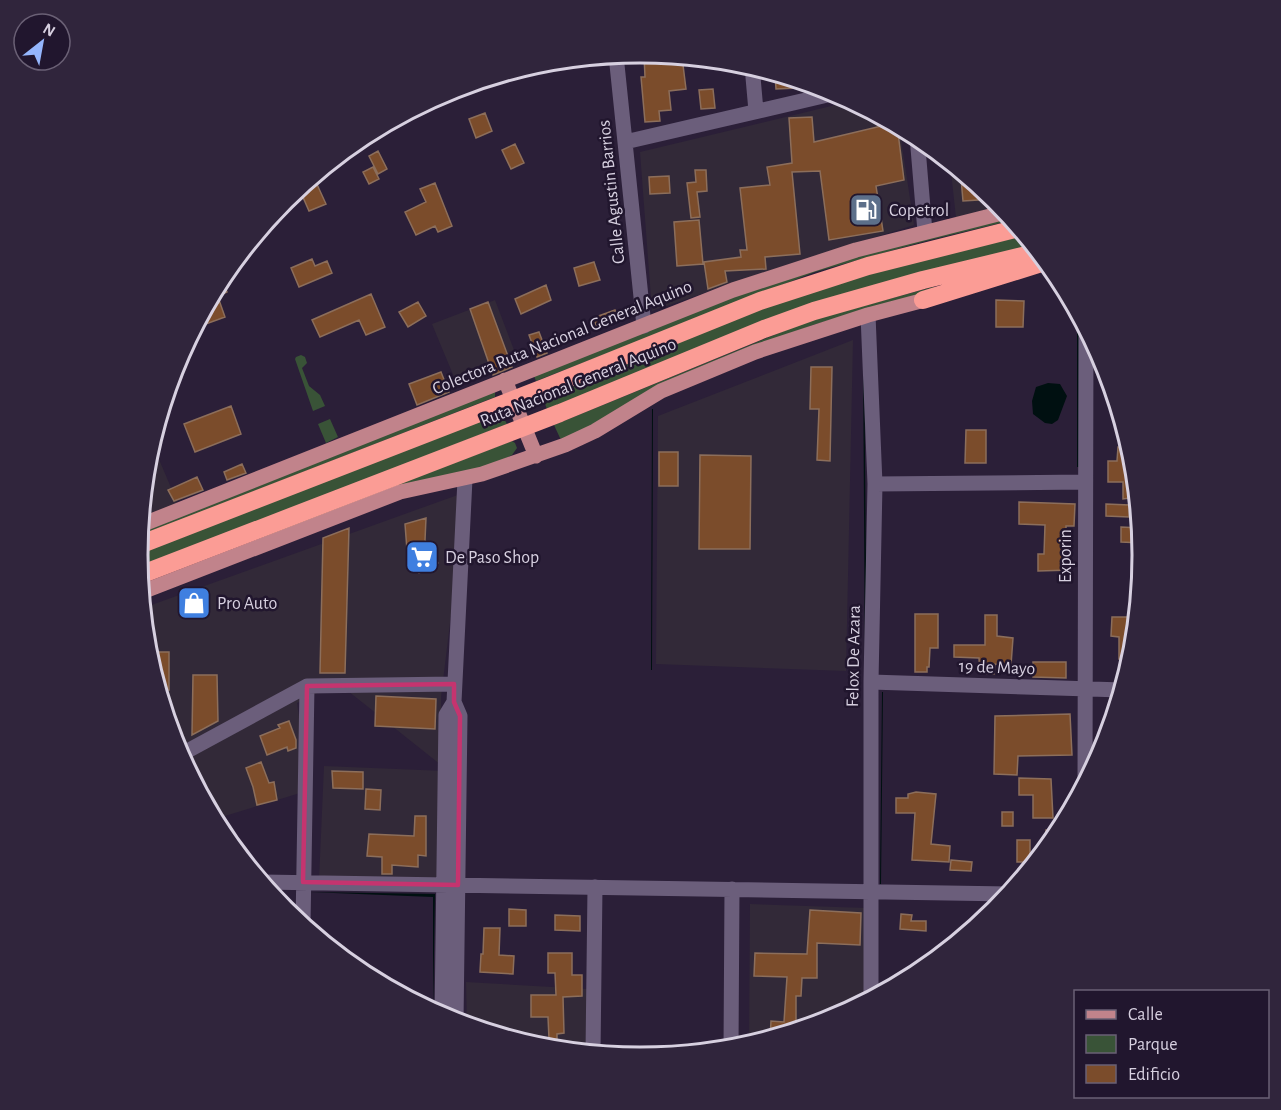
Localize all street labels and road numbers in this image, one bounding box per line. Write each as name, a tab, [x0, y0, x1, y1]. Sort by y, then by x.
street label: Calle Agustin Barrios	[595, 119, 628, 265]
street label: Colectora Ruta Nacional General Aquino	[429, 275, 695, 399]
street label: Ruta Nacional General Aquino	[477, 333, 679, 431]
street label: Exporin	[1057, 529, 1075, 583]
street label: Felox De Azara	[844, 605, 864, 707]
street label: 19 de Mayo	[958, 658, 1036, 678]

